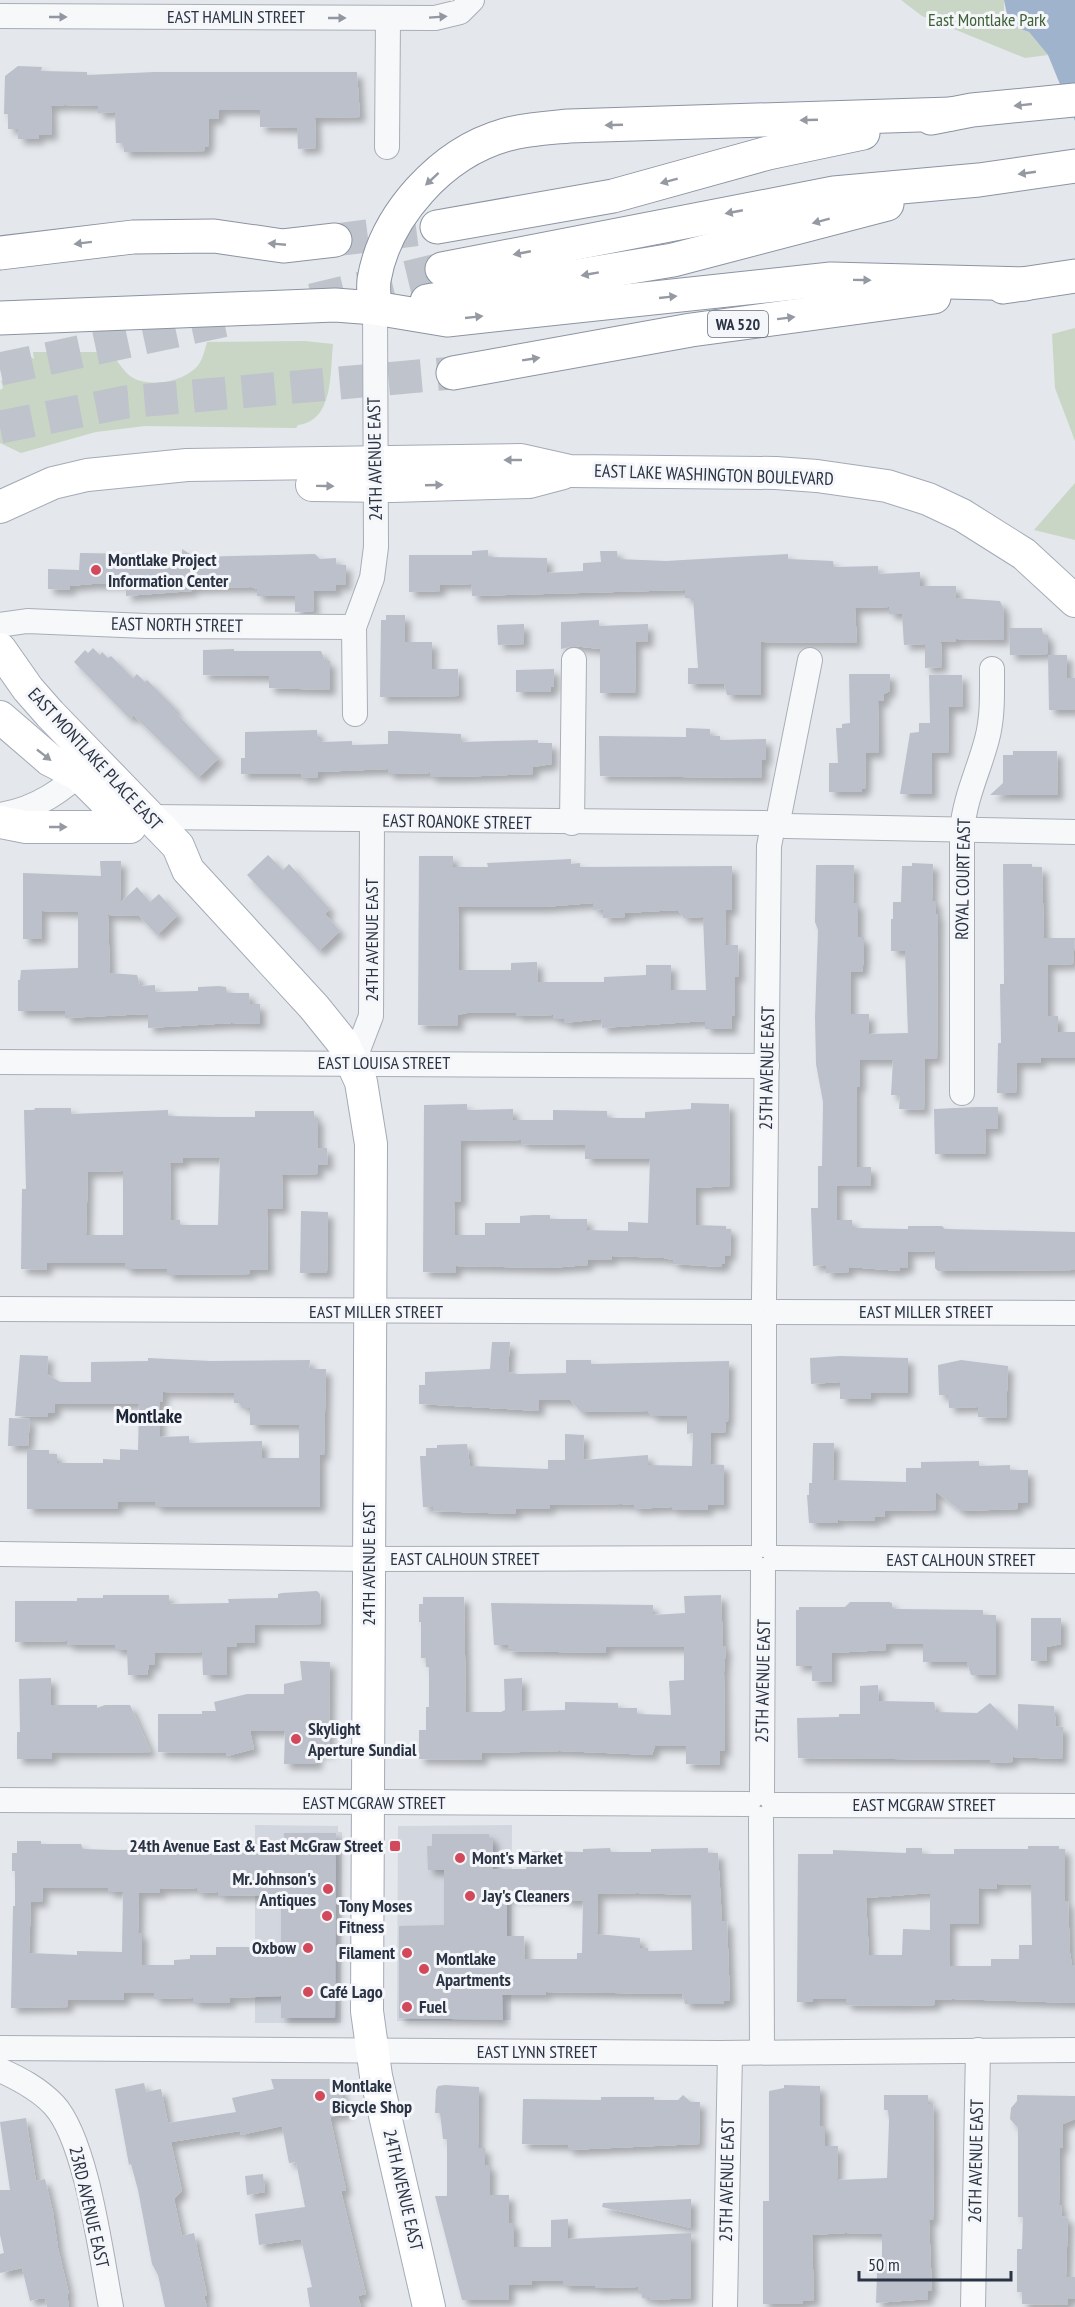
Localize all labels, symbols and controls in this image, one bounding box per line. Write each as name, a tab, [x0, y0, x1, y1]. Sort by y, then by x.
street label: EAST HAMLIN STREET	[167, 5, 305, 28]
park label: East Montlake Park	[928, 8, 1046, 31]
one-way arrow	[49, 12, 68, 22]
one-way arrow	[429, 12, 448, 22]
one-way arrow	[328, 13, 347, 23]
one-way arrow	[1014, 100, 1033, 110]
one-way arrow	[799, 115, 818, 124]
one-way arrow	[604, 120, 623, 130]
one-way arrow	[1018, 168, 1037, 177]
one-way arrow	[425, 171, 439, 185]
one-way arrow	[660, 176, 678, 186]
one-way arrow	[725, 208, 744, 217]
one-way arrow	[812, 217, 830, 226]
one-way arrow	[74, 238, 93, 248]
one-way arrow	[268, 240, 287, 249]
one-way arrow	[513, 249, 532, 258]
one-way arrow	[581, 270, 600, 279]
one-way arrow	[852, 275, 871, 285]
one-way arrow	[658, 293, 677, 302]
road number: WA 520	[708, 311, 768, 337]
one-way arrow	[464, 312, 483, 322]
one-way arrow	[776, 313, 795, 323]
one-way arrow	[522, 354, 541, 363]
street label: 24TH AVENUE EAST	[362, 397, 387, 521]
one-way arrow	[503, 455, 522, 465]
street label: EAST LAKE WASHINGTON BOULEVARD	[594, 459, 834, 490]
one-way arrow	[424, 480, 443, 490]
one-way arrow	[315, 481, 334, 490]
place label: Montlake Project Information Center	[108, 548, 229, 592]
marker: Montlake Project Information Center	[89, 563, 103, 577]
street label: EAST NORTH STREET	[111, 612, 243, 637]
street label: EAST MONTLAKE PLACE EAST	[23, 683, 167, 835]
one-way arrow	[36, 748, 51, 760]
street label: EAST ROANOKE STREET	[382, 809, 532, 834]
street label: ROYAL COURT EAST	[950, 818, 975, 940]
one-way arrow	[48, 822, 67, 832]
street label: 24TH AVENUE EAST	[360, 878, 383, 1002]
street label: 25TH AVENUE EAST	[754, 1006, 779, 1130]
street label: EAST LOUISA STREET	[318, 1051, 450, 1074]
street label: EAST MILLER STREET	[309, 1300, 443, 1323]
street label: EAST MILLER STREET	[859, 1300, 993, 1323]
district label: Montlake	[116, 1403, 182, 1429]
street label: 24TH AVENUE EAST	[357, 1502, 380, 1626]
street label: EAST CALHOUN STREET	[390, 1547, 540, 1570]
street label: EAST CALHOUN STREET	[886, 1548, 1036, 1571]
street label: 25TH AVENUE EAST	[750, 1619, 775, 1743]
place label: Skylight Aperture Sundial	[307, 1717, 417, 1761]
marker: Skylight Aperture Sundial	[289, 1732, 303, 1746]
street label: EAST MCGRAW STREET	[302, 1791, 446, 1814]
street label: EAST MCGRAW STREET	[852, 1793, 996, 1816]
place label: 24th Avenue East & East McGraw Street	[129, 1834, 384, 1857]
marker: 24th Avenue East & East McGraw Street	[388, 1839, 402, 1853]
place label: Mont's Market	[472, 1846, 563, 1869]
marker: Mont's Market	[453, 1851, 467, 1865]
place label: Mr. Johnson's Antiques	[232, 1867, 316, 1911]
marker: Mr. Johnson's Antiques	[321, 1882, 335, 1896]
place label: Jay's Cleaners	[481, 1884, 570, 1907]
marker: Jay's Cleaners	[463, 1889, 477, 1903]
place label: Tony Moses Fitness	[339, 1894, 412, 1938]
marker: Tony Moses Fitness	[320, 1909, 334, 1923]
place label: Oxbow	[252, 1936, 296, 1959]
marker: Oxbow	[301, 1941, 315, 1955]
place label: Filament	[339, 1941, 396, 1964]
marker: Filament	[400, 1946, 414, 1960]
place label: Montlake Apartments	[435, 1947, 511, 1991]
marker: Montlake Apartments	[417, 1962, 431, 1976]
place label: Café Lago	[320, 1980, 383, 2003]
marker: Café Lago	[301, 1985, 315, 1999]
place label: Fuel	[419, 1995, 447, 2018]
marker: Fuel	[400, 2000, 414, 2014]
street label: EAST LYNN STREET	[477, 2040, 597, 2063]
place label: Montlake Bicycle Shop	[332, 2074, 412, 2118]
marker: Montlake Bicycle Shop	[313, 2089, 327, 2103]
street label: 26TH AVENUE EAST	[963, 2099, 988, 2223]
street label: 25TH AVENUE EAST	[714, 2118, 739, 2242]
street label: 24TH AVENUE EAST	[378, 2127, 429, 2253]
street label: 23RD AVENUE EAST	[64, 2144, 115, 2270]
scale bar	[859, 2244, 1010, 2282]
text: 50 m	[868, 2253, 900, 2276]

